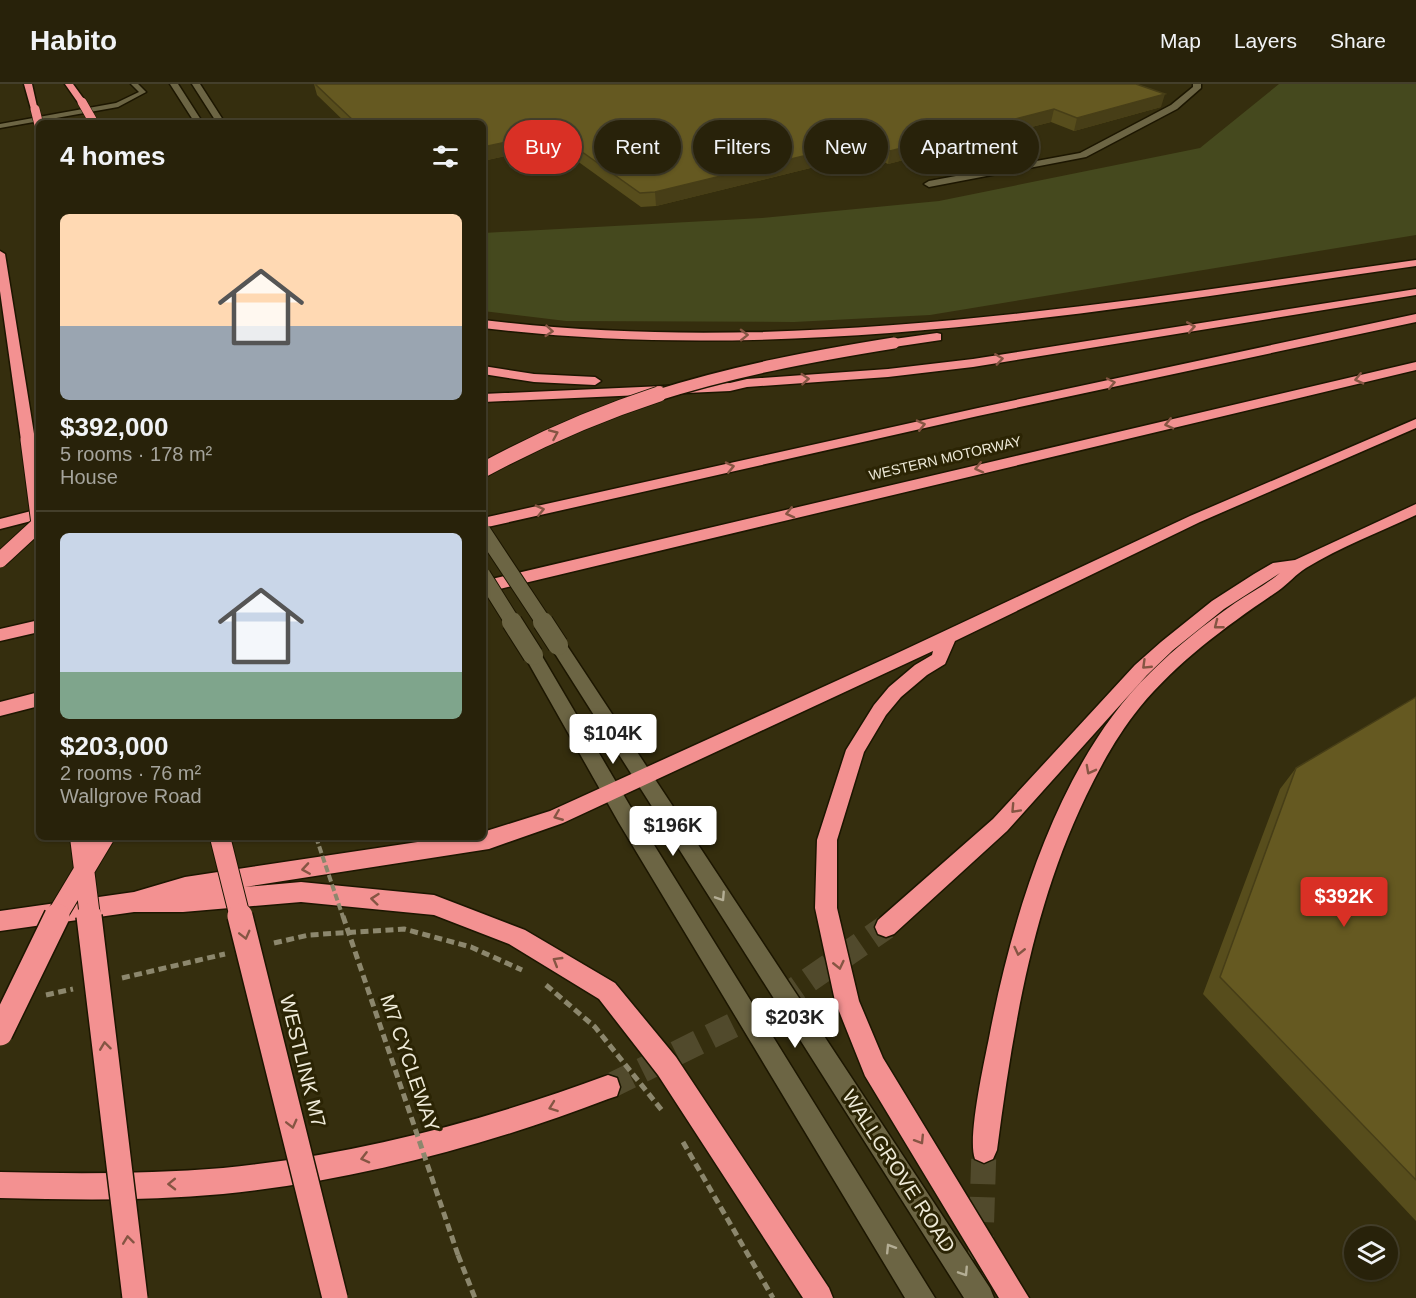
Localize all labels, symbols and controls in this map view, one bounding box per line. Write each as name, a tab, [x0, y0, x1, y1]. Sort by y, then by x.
text: Habito	[30, 25, 117, 56]
text: Map	[1160, 29, 1201, 52]
text: Layers	[1234, 29, 1297, 52]
text: Share	[1330, 29, 1386, 52]
chip: Buy	[504, 120, 582, 174]
chip: Rent	[594, 120, 681, 174]
chip: Filters	[693, 120, 792, 174]
chip: New	[804, 120, 888, 174]
chip: Apartment	[900, 120, 1039, 174]
icon: filters	[429, 140, 462, 173]
text: 4 homes	[60, 141, 166, 171]
icon: home	[207, 253, 315, 361]
one-way arrow	[1186, 321, 1196, 334]
one-way arrow	[544, 324, 553, 337]
one-way arrow	[739, 329, 748, 341]
one-way arrow	[994, 354, 1004, 366]
one-way arrow	[1354, 372, 1364, 385]
one-way arrow	[801, 373, 810, 386]
one-way arrow	[1106, 378, 1116, 391]
text: $392,000	[60, 412, 168, 442]
one-way arrow	[1164, 416, 1174, 429]
one-way arrow	[915, 419, 925, 432]
one-way arrow	[548, 429, 559, 441]
street label: WESTERN MOTORWAY	[867, 433, 1023, 483]
text: 5 rooms · 178 m²	[60, 443, 212, 465]
one-way arrow	[975, 461, 985, 474]
one-way arrow	[725, 462, 735, 475]
text: House	[60, 466, 118, 488]
one-way arrow	[535, 504, 545, 517]
one-way arrow	[785, 505, 795, 518]
icon: home	[207, 572, 315, 680]
one-way arrow	[1213, 617, 1224, 628]
one-way arrow	[1143, 658, 1154, 669]
pin: $104K	[571, 714, 655, 765]
text: $104K	[584, 722, 642, 744]
text: $203,000	[60, 731, 168, 761]
text: 2 rooms · 76 m²	[60, 762, 201, 784]
one-way arrow	[1086, 764, 1097, 775]
text: Wallgrove Road	[60, 785, 202, 807]
one-way arrow	[1011, 803, 1022, 813]
pin: $196K	[631, 806, 715, 857]
one-way arrow	[553, 809, 564, 821]
text: $196K	[644, 814, 702, 836]
one-way arrow	[301, 862, 311, 875]
pin: $392K	[1302, 877, 1386, 928]
text: $392K	[1315, 885, 1373, 907]
one-way arrow	[714, 890, 725, 901]
one-way arrow	[370, 893, 379, 906]
one-way arrow	[237, 929, 250, 939]
one-way arrow	[1013, 946, 1026, 956]
one-way arrow	[553, 956, 563, 968]
one-way arrow	[831, 960, 844, 970]
street label: M7 CYCLEWAY	[376, 992, 444, 1134]
street label: WESTLINK M7	[276, 993, 330, 1129]
pin: $203K	[753, 998, 837, 1049]
text: $203K	[766, 1006, 824, 1028]
one-way arrow	[100, 1042, 112, 1051]
street label: WALLGROVE ROAD	[838, 1086, 960, 1256]
one-way arrow	[548, 1100, 559, 1112]
one-way arrow	[284, 1119, 297, 1129]
one-way arrow	[912, 1134, 923, 1145]
one-way arrow	[360, 1151, 370, 1164]
one-way arrow	[168, 1178, 177, 1191]
map controls	[1344, 1226, 1398, 1280]
button: layers	[1344, 1226, 1398, 1280]
one-way arrow	[123, 1235, 135, 1244]
one-way arrow	[886, 1244, 898, 1254]
one-way arrow	[957, 1266, 968, 1277]

